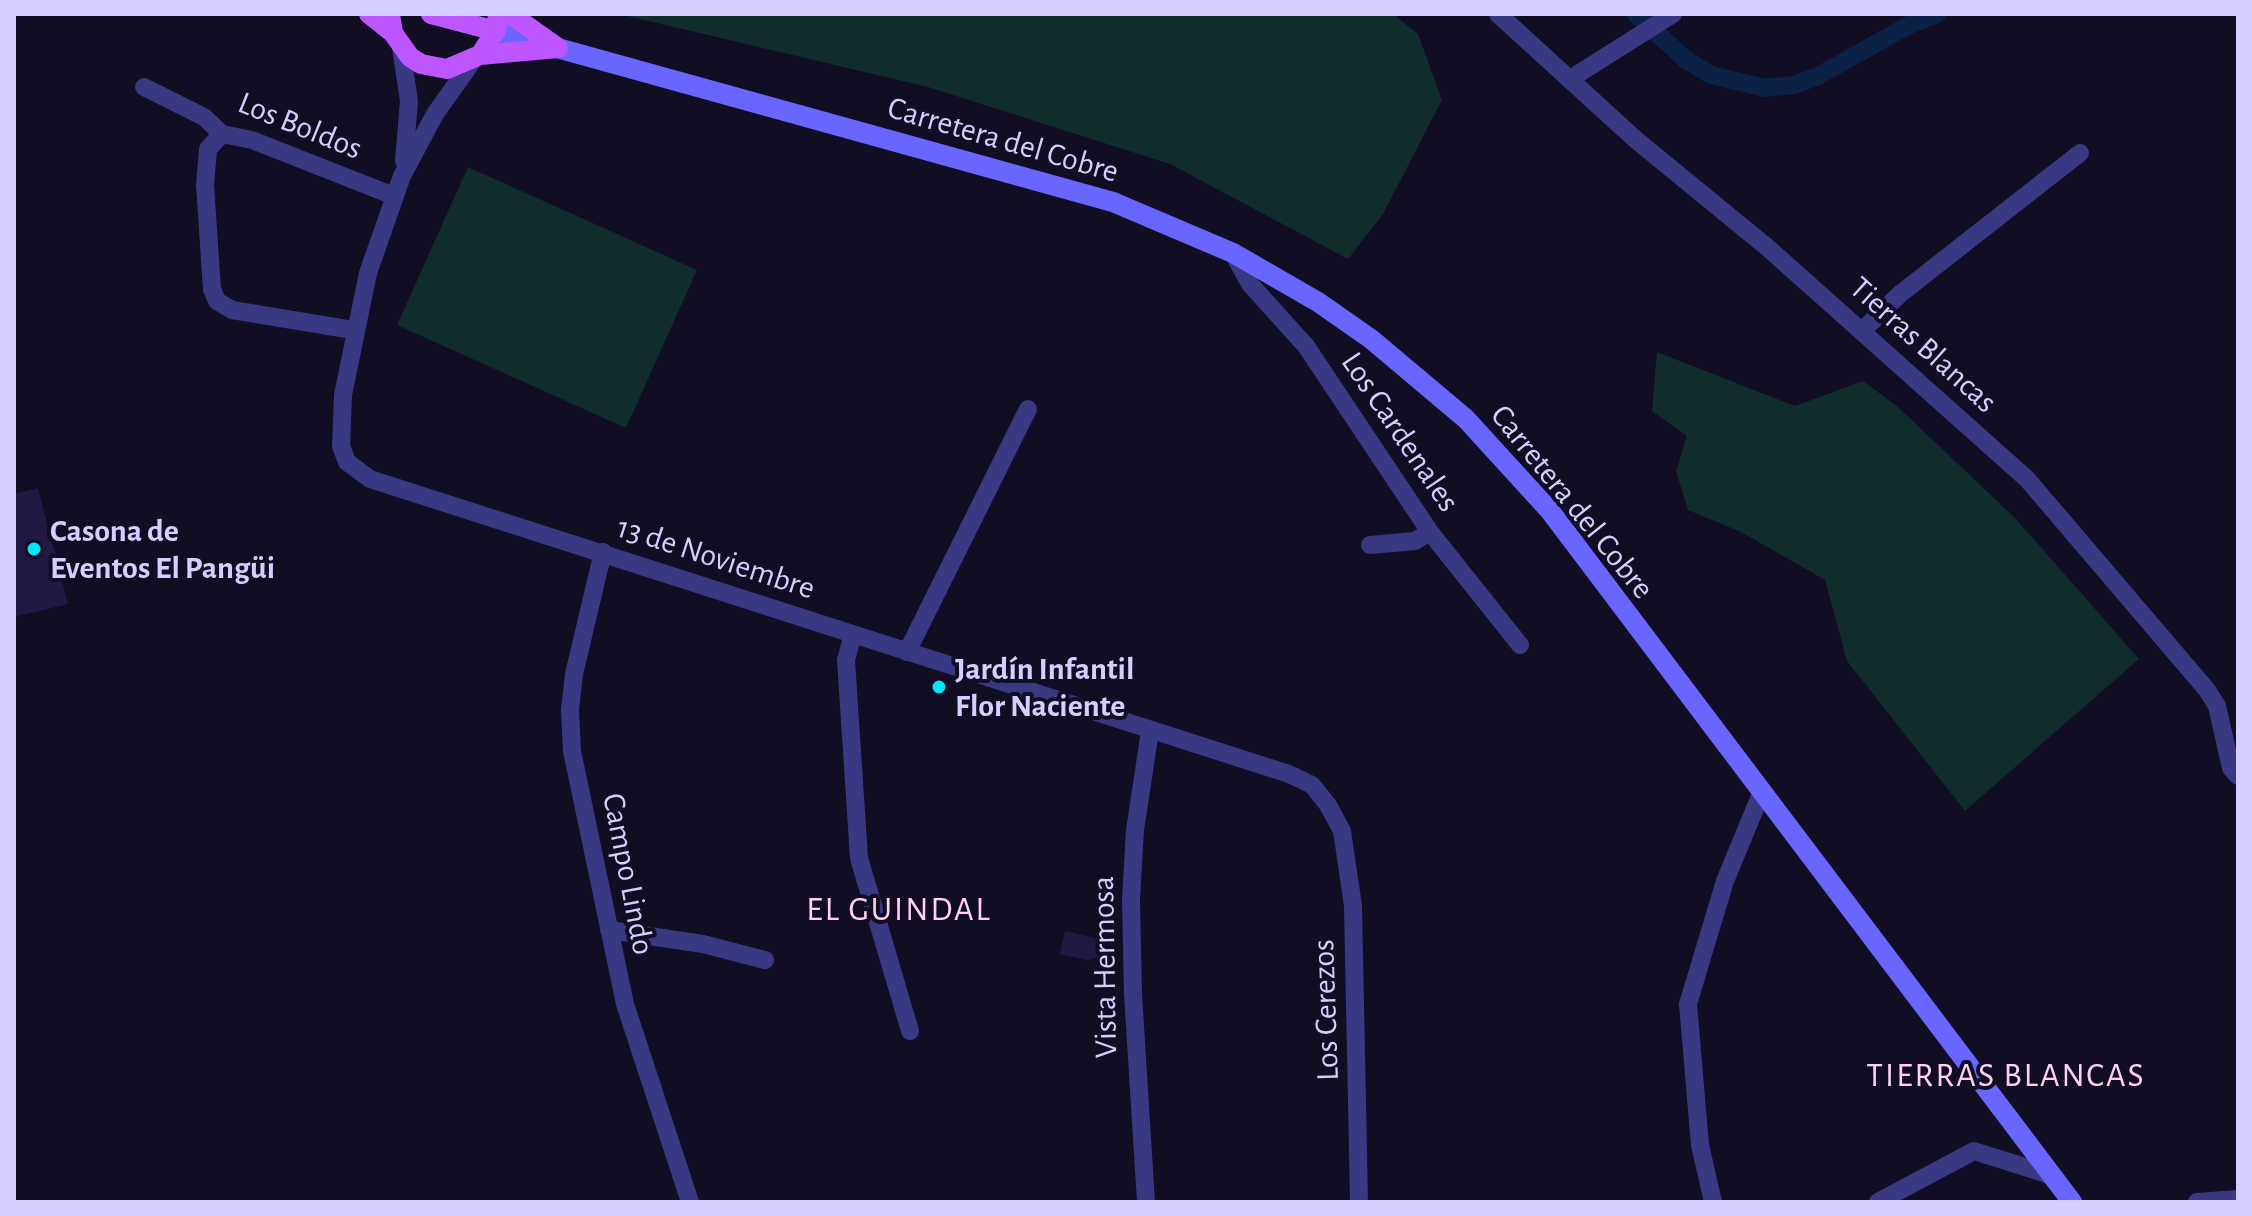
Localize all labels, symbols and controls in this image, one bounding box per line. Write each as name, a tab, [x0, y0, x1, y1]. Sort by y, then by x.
street label: Los Boldos	[232, 84, 368, 168]
street label: Carretera del Cobre	[883, 89, 1123, 191]
street label: Tierras Blancas	[1841, 269, 2005, 421]
street label: Los Cardenales	[1333, 345, 1467, 519]
street label: Carretera del Cobre	[1482, 397, 1662, 607]
street label: 13 de Noviembre	[612, 508, 820, 608]
place label: Casona de Eventos El Pangüi	[50, 512, 275, 587]
marker: Casona de Eventos El Pangüi	[25, 540, 43, 558]
place label: Jardín Infantil Flor Naciente	[955, 650, 1134, 725]
marker: Jardín Infantil Flor Naciente	[930, 678, 948, 696]
street label: Campo Lindo	[594, 790, 662, 958]
street label: Vista Hermosa	[1084, 876, 1126, 1058]
district label: EL GUINDAL	[806, 890, 992, 930]
street label: Los Cerezos	[1304, 938, 1348, 1082]
district label: TIERRAS BLANCAS	[1866, 1056, 2146, 1096]

